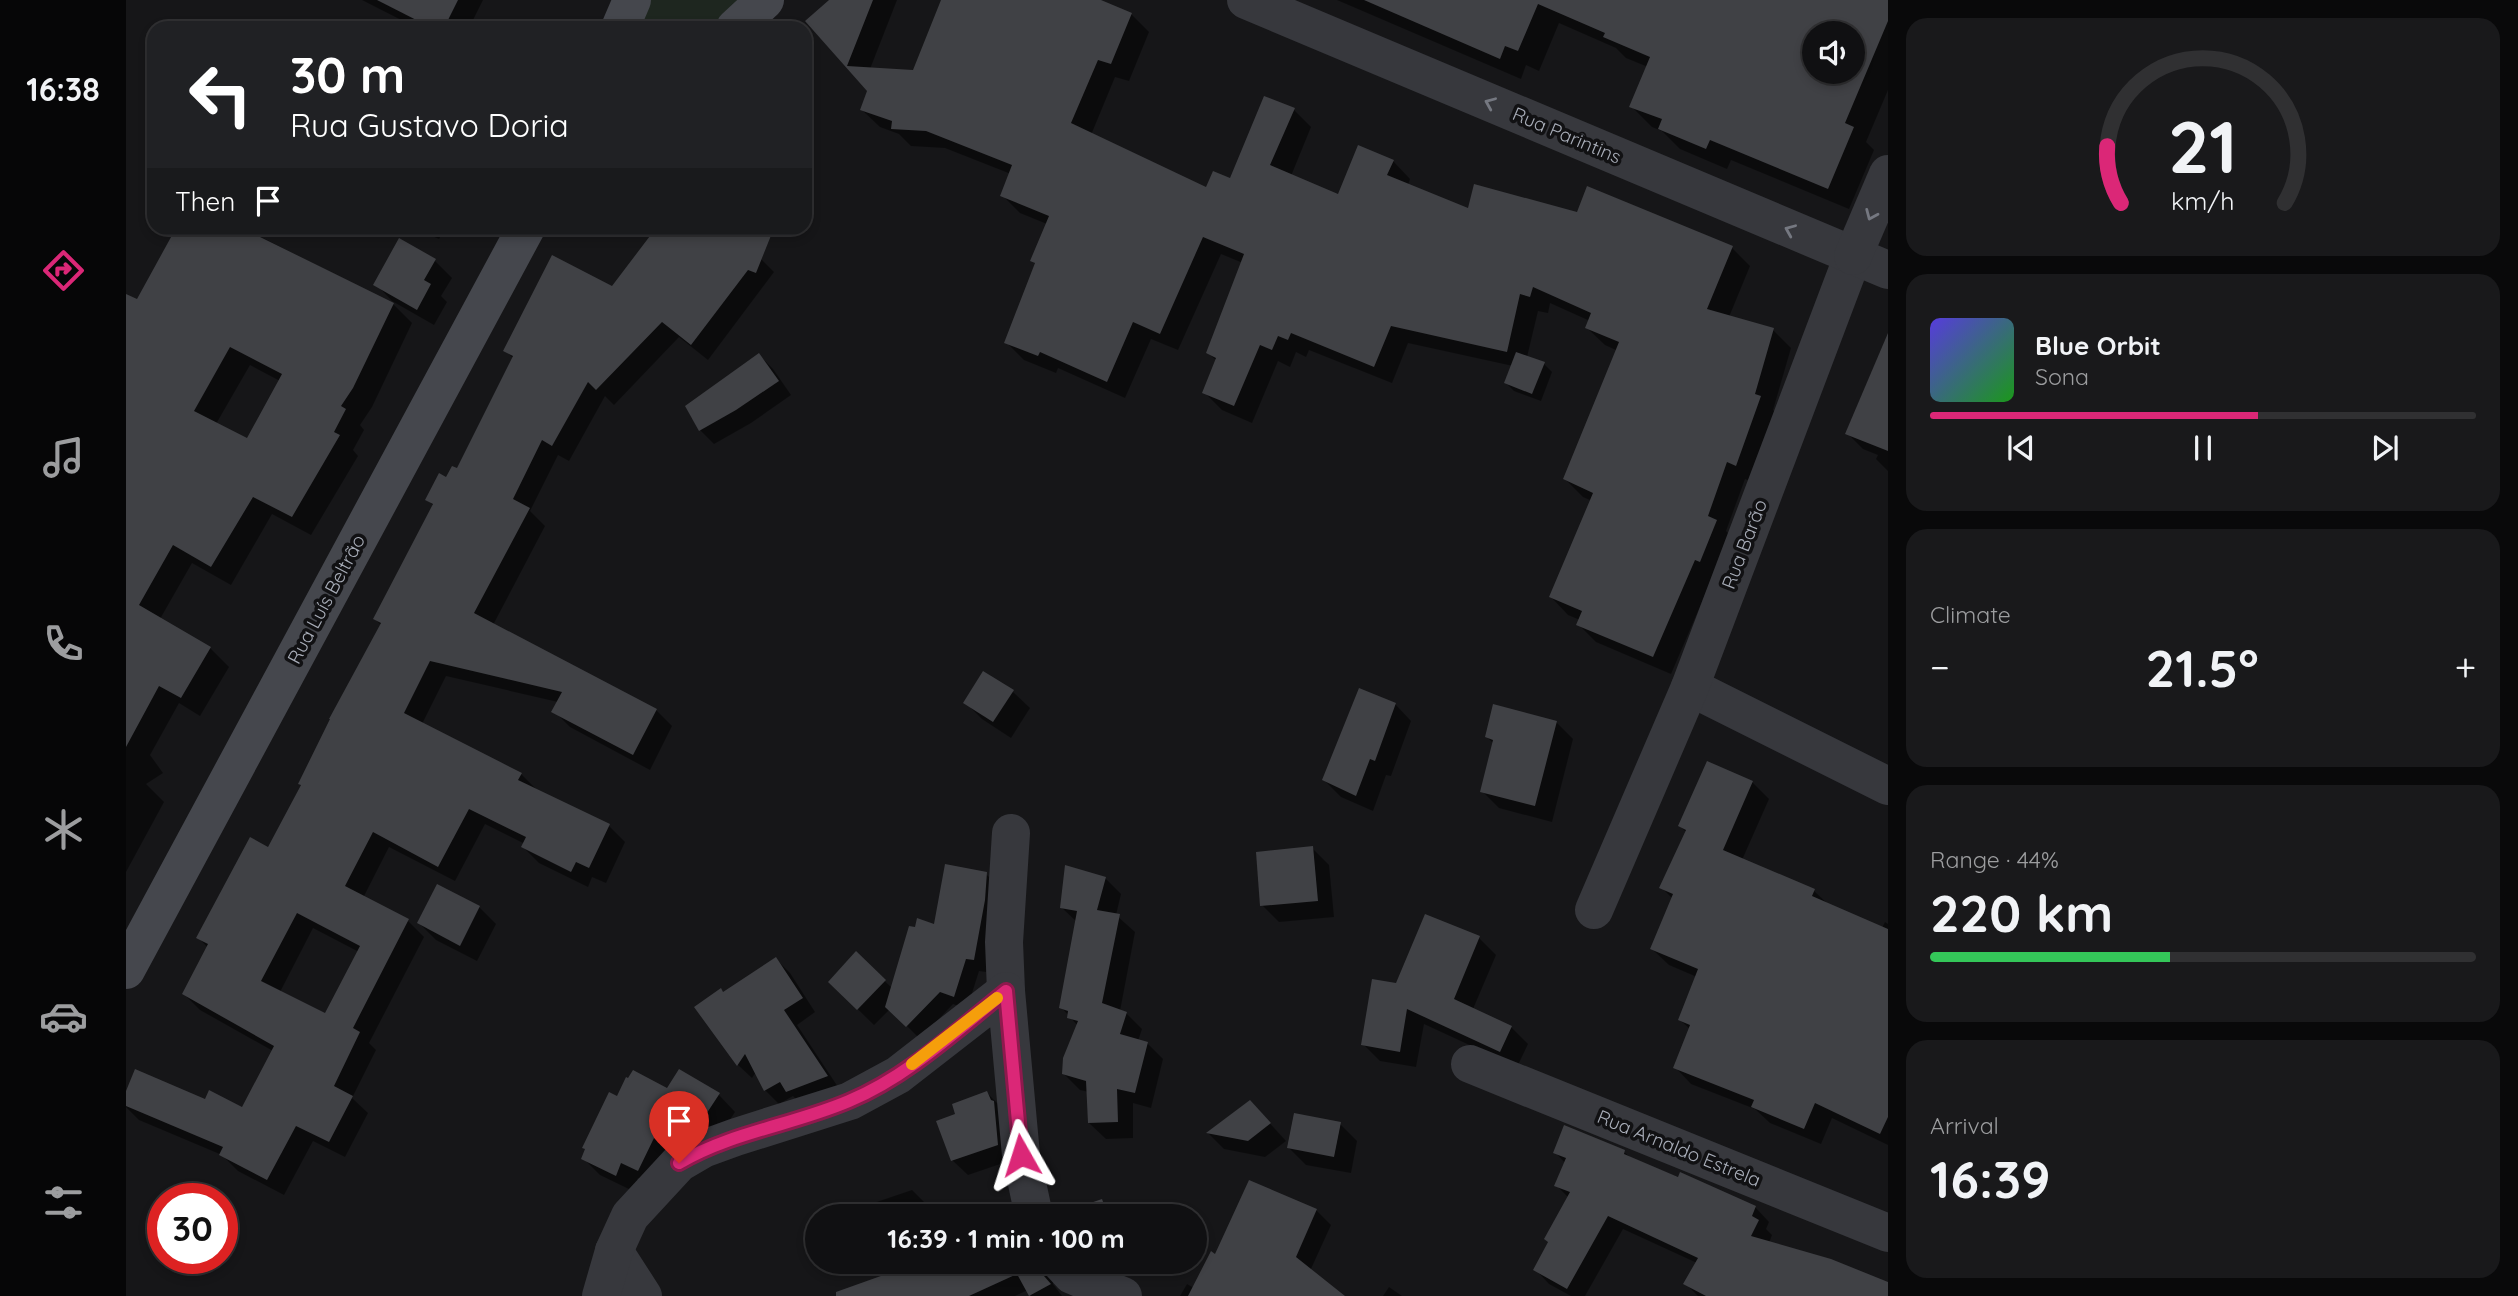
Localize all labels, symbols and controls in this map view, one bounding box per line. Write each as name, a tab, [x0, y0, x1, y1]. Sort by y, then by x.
map controls	[1802, 21, 1865, 84]
button: sound	[1802, 21, 1865, 84]
text: 30 m	[290, 44, 405, 105]
icon: left	[175, 49, 266, 140]
text: 16:38	[26, 69, 100, 109]
one-way arrow	[1485, 97, 1498, 111]
text: 21	[2168, 100, 2238, 191]
street label: Rua Parintins	[1509, 101, 1625, 169]
text: Rua Gustavo Doria	[290, 105, 569, 145]
icon: arrive	[249, 182, 287, 220]
text: Then	[175, 185, 235, 218]
text: km/h	[2171, 185, 2235, 216]
one-way arrow	[1865, 209, 1879, 221]
one-way arrow	[1785, 224, 1797, 238]
icon: directions	[39, 246, 88, 295]
text: Blue Orbit	[2035, 329, 2161, 362]
text: Sona	[2035, 362, 2089, 391]
icon: previous	[2002, 429, 2040, 467]
icon: pause	[2184, 429, 2222, 467]
icon: next	[2366, 429, 2404, 467]
icon: music	[39, 433, 88, 482]
street label: Rua Barão	[1716, 496, 1772, 592]
street label: Rua Luís Beltrão	[282, 530, 370, 668]
text: Climate	[1930, 600, 2011, 629]
icon: phone	[39, 619, 88, 668]
text: 21.5°	[2146, 635, 2259, 700]
text: −	[1930, 643, 1950, 691]
text: +	[2455, 643, 2476, 691]
icon: climate	[39, 805, 88, 854]
text: Range · 44%	[1930, 845, 2059, 874]
text: 220 km	[1930, 880, 2113, 945]
icon: car	[39, 992, 88, 1041]
pin	[649, 1091, 709, 1163]
icon: arrive	[660, 1102, 698, 1140]
street label: Rua Arnaldo Estrela	[1594, 1104, 1764, 1192]
text: Arrival	[1930, 1111, 1999, 1140]
position arrow	[984, 1118, 1058, 1192]
text: 16:39	[1930, 1146, 2051, 1211]
icon: filters	[39, 1178, 88, 1227]
speed limit sign: 30	[147, 1183, 238, 1274]
text: 16:39 · 1 min · 100 m	[887, 1222, 1125, 1255]

